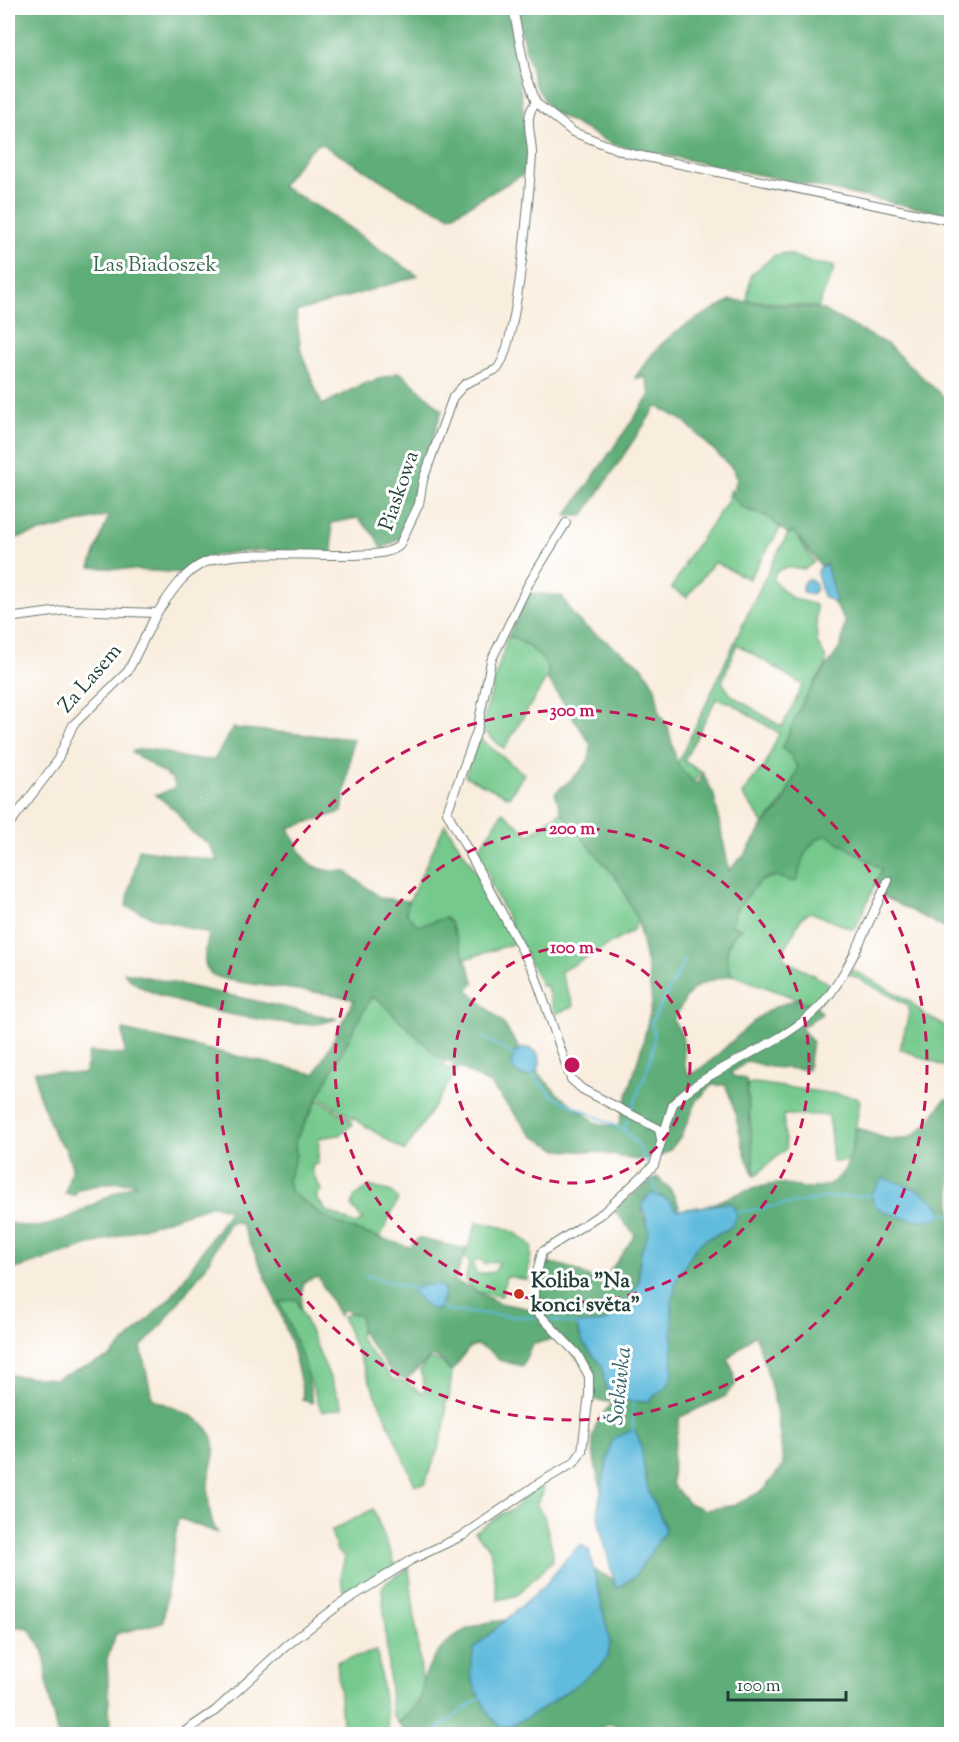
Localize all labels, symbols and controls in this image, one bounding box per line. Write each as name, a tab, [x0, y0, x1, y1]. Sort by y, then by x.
park label: Las Biadoszek	[93, 251, 218, 281]
street label: Piaskowa	[372, 447, 428, 535]
street label: Za Lasem	[52, 638, 130, 720]
text: 300 m	[550, 699, 595, 725]
text: 200 m	[549, 817, 595, 843]
text: 100 m	[550, 936, 594, 962]
centre of rings	[562, 1055, 582, 1075]
place label: Koliba "Na konci světa"	[530, 1267, 640, 1321]
marker: Koliba "Na konci světa"	[512, 1287, 526, 1301]
water label: Šotkůvka	[601, 1345, 641, 1427]
scale bar	[728, 1664, 846, 1702]
text: 100 m	[737, 1674, 781, 1700]

